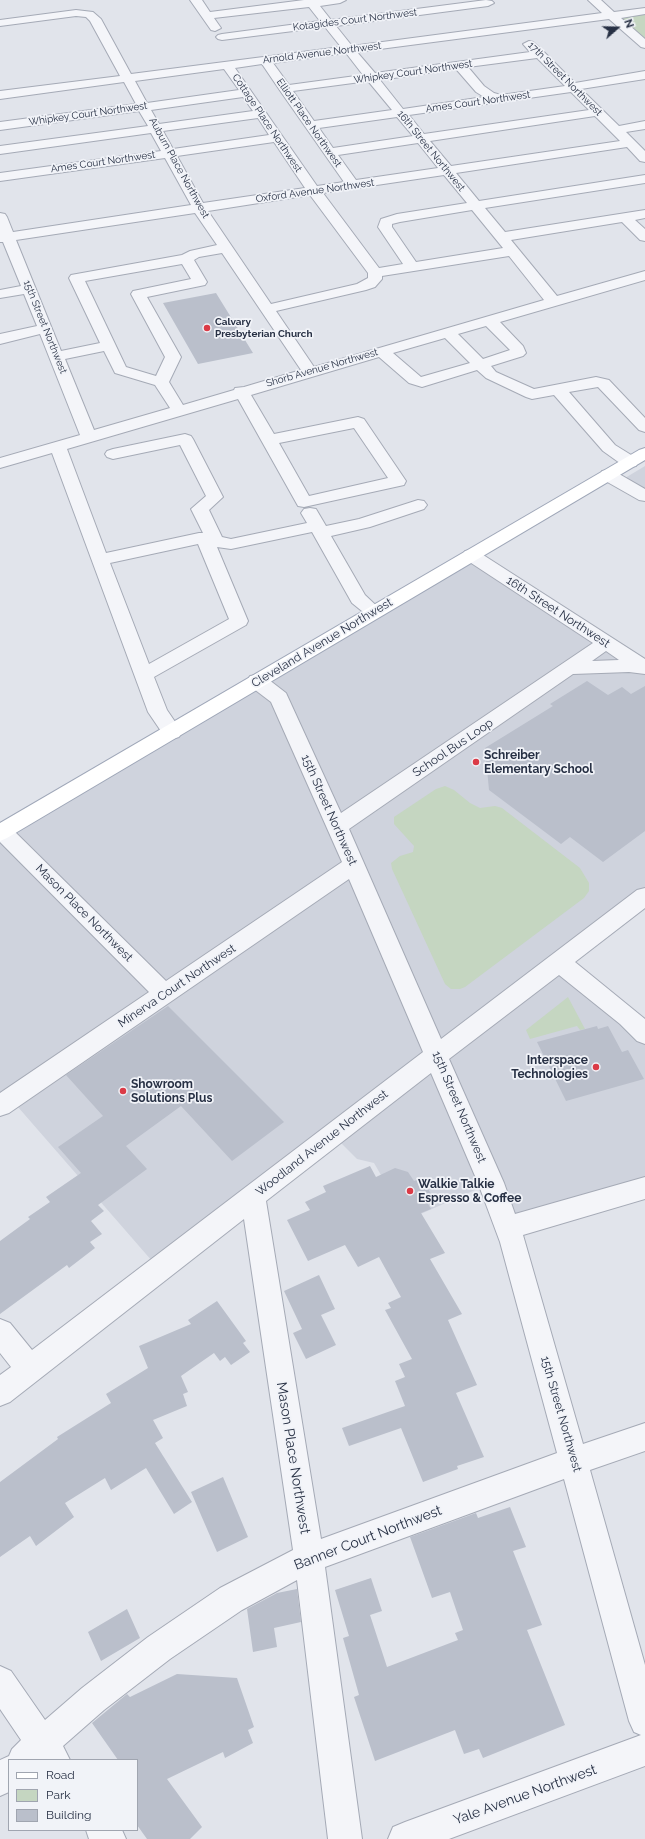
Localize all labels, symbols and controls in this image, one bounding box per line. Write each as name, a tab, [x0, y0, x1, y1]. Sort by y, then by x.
street label: Kotagides Court Northwest	[292, 6, 418, 34]
north arrow	[597, 8, 637, 48]
text: N	[621, 18, 636, 30]
street label: 17th Street Northwest	[525, 39, 605, 119]
street label: Arnold Avenue Northwest	[262, 40, 382, 66]
street label: Whipkey Court Northwest	[353, 58, 473, 86]
street label: Cottage Place Northwest	[230, 72, 304, 174]
street label: Elliott Place Northwest	[274, 76, 344, 170]
street label: Ames Court Northwest	[425, 89, 531, 115]
street label: Whipkey Court Northwest	[28, 100, 148, 128]
street label: 16th Street Northwest	[395, 108, 467, 194]
street label: Auburn Place Northwest	[146, 116, 212, 220]
street label: Ames Court Northwest	[50, 149, 156, 175]
street label: Oxford Avenue Northwest	[255, 177, 375, 205]
street label: 15th Street Northwest	[21, 278, 69, 376]
place label: Calvary Presbyterian Church	[215, 316, 313, 340]
marker: Calvary Presbyterian Church	[202, 323, 212, 333]
street label: Shorb Avenue Northwest	[265, 346, 379, 390]
street label: 16th Street Northwest	[504, 573, 612, 651]
street label: Cleveland Avenue Northwest	[249, 595, 395, 691]
street label: School Bus Loop	[410, 716, 496, 780]
place label: Schreiber Elementary School	[484, 748, 593, 776]
street label: 15th Street Northwest	[298, 752, 360, 868]
marker: Schreiber Elementary School	[471, 757, 481, 767]
street label: Mason Place Northwest	[32, 861, 136, 965]
street label: Minerva Court Northwest	[115, 941, 239, 1031]
street label: 15th Street Northwest	[429, 1049, 489, 1165]
place label: Interspace Technologies	[511, 1053, 588, 1081]
marker: Interspace Technologies	[591, 1062, 601, 1072]
place label: Showroom Solutions Plus	[131, 1077, 212, 1105]
marker: Showroom Solutions Plus	[118, 1086, 128, 1096]
street label: Woodland Avenue Northwest	[253, 1087, 391, 1199]
place label: Walkie Talkie Espresso & Coffee	[418, 1177, 521, 1205]
marker: Walkie Talkie Espresso & Coffee	[405, 1186, 415, 1196]
street label: 15th Street Northwest	[538, 1354, 584, 1474]
street label: Mason Place Northwest	[273, 1381, 313, 1535]
street label: Banner Court Northwest	[292, 1502, 444, 1574]
legend	[8, 1759, 138, 1831]
street label: Yale Avenue Northwest	[451, 1761, 599, 1829]
text: Road	[46, 1768, 75, 1782]
text: Park	[46, 1788, 71, 1802]
text: Building	[46, 1808, 92, 1822]

